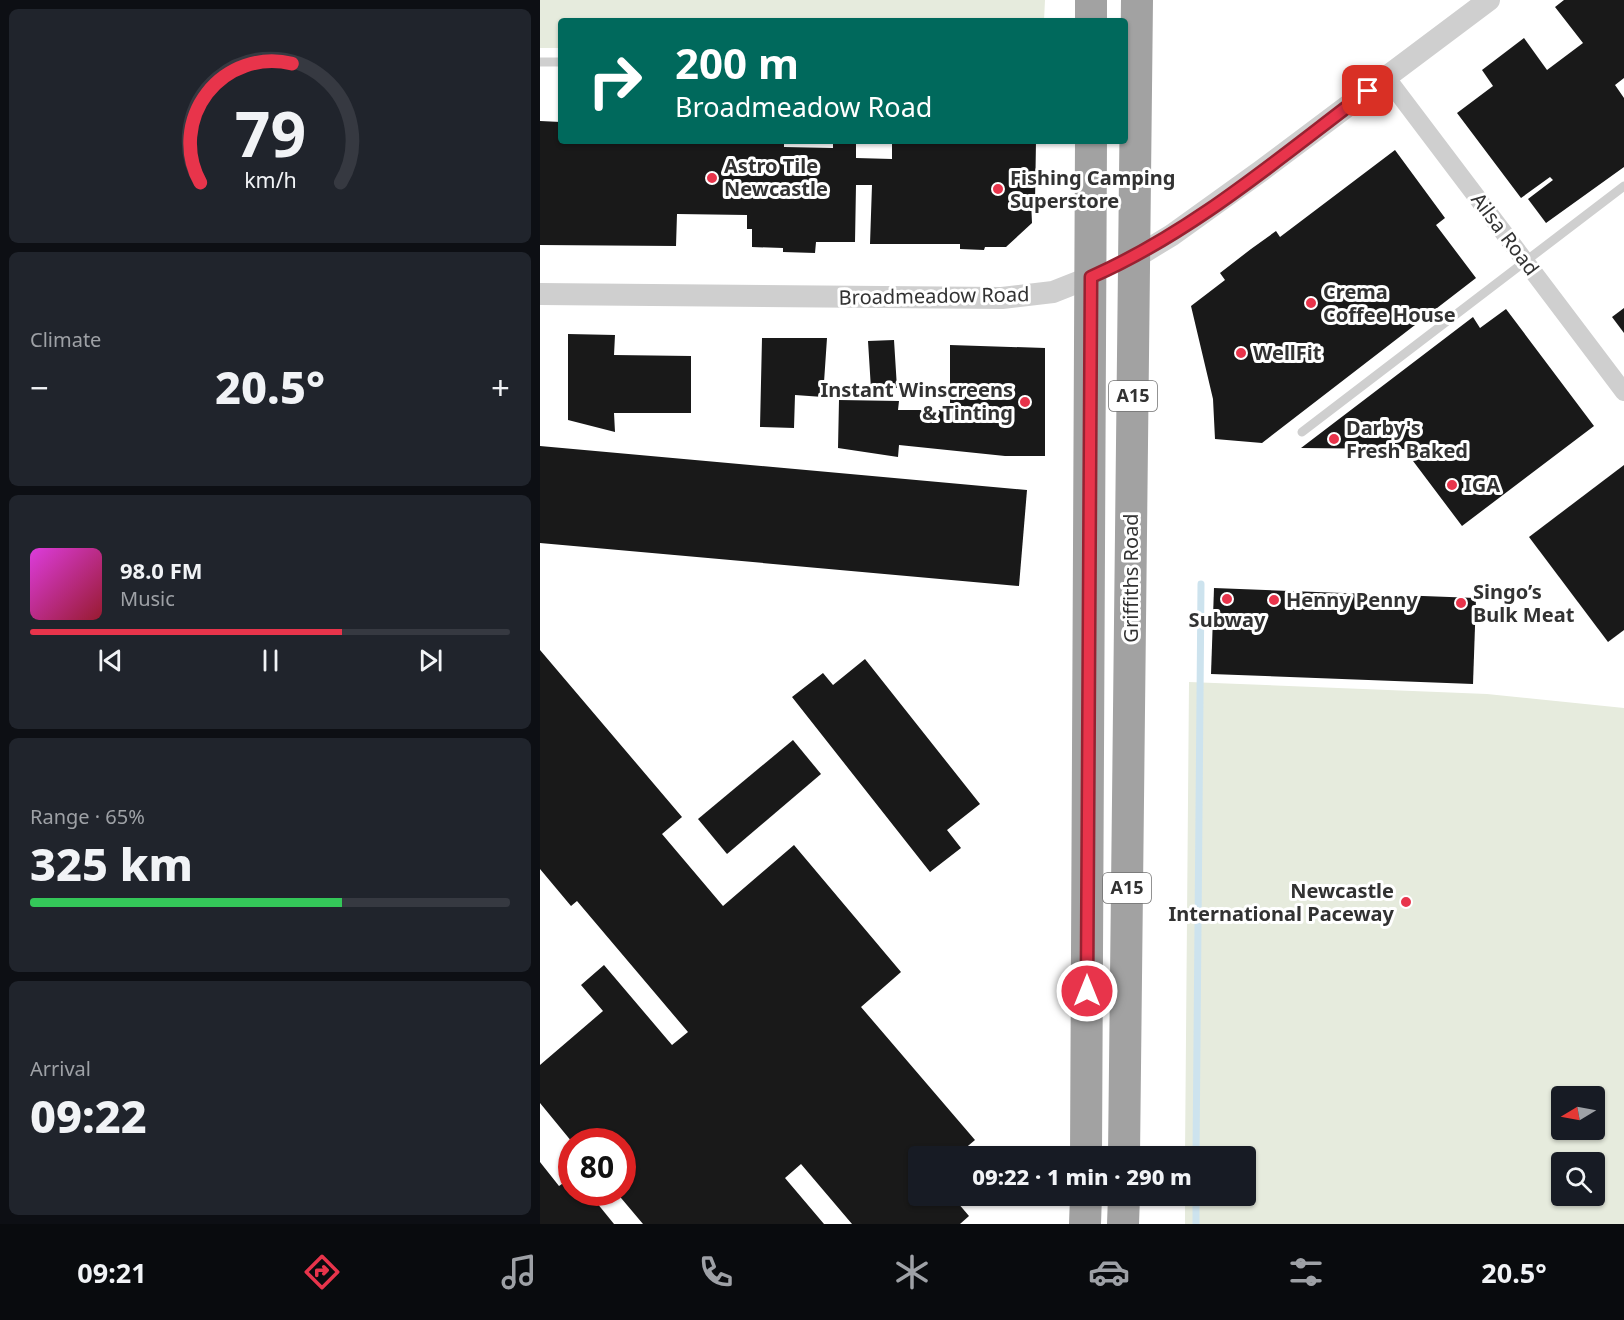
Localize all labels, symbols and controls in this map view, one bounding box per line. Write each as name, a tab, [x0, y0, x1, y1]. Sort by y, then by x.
text: 200 m	[675, 34, 799, 91]
icon: right	[576, 42, 654, 120]
pin	[1342, 65, 1393, 116]
icon: arrive	[1351, 74, 1384, 107]
text: Broadmeadow Road	[675, 88, 932, 125]
text: 79	[234, 90, 306, 175]
place label: Astro Tile Newcastle	[724, 152, 828, 202]
place label: Fishing Camping Superstore	[1010, 164, 1175, 214]
text: km/h	[244, 165, 296, 194]
marker: Astro Tile Newcastle	[705, 171, 719, 185]
marker: Fishing Camping Superstore	[991, 182, 1005, 196]
street label: Ailsa Road	[1465, 187, 1545, 281]
place label: Crema Coffee House	[1323, 278, 1456, 328]
street label: Broadmeadow Road	[838, 280, 1030, 311]
marker: Crema Coffee House	[1304, 296, 1318, 310]
text: Climate	[30, 326, 101, 353]
place label: WellFit	[1253, 339, 1322, 366]
marker: WellFit	[1234, 346, 1248, 360]
text: 20.5°	[215, 356, 325, 417]
text: −	[30, 365, 49, 410]
text: +	[491, 365, 510, 410]
place label: Instant Winscreens & Tinting	[821, 376, 1013, 426]
road number: A15	[1109, 381, 1157, 411]
marker: Instant Winscreens & Tinting	[1018, 395, 1032, 409]
place label: Darby's Fresh Baked	[1346, 414, 1468, 464]
marker: Darby's Fresh Baked	[1327, 432, 1341, 446]
place label: IGA	[1464, 471, 1500, 498]
marker: IGA	[1445, 478, 1459, 492]
street label: Griffiths Road	[1117, 513, 1144, 643]
text: 98.0 FM	[120, 555, 202, 585]
place label: Singo’s Bulk Meat	[1473, 578, 1575, 628]
text: Music	[120, 585, 175, 612]
place label: Henny Penny	[1286, 586, 1418, 613]
marker: Subway	[1220, 592, 1234, 606]
marker: Henny Penny	[1267, 593, 1281, 607]
marker: Singo’s Bulk Meat	[1454, 596, 1468, 610]
place label: Subway	[1189, 606, 1266, 633]
icon: previous	[94, 644, 127, 677]
icon: pause	[254, 644, 287, 677]
icon: next	[414, 644, 447, 677]
text: Range · 65%	[30, 803, 145, 830]
text: 325 km	[30, 833, 193, 894]
road number: A15	[1103, 873, 1151, 903]
place label: Newcastle International Paceway	[1169, 877, 1395, 927]
marker: Newcastle International Paceway	[1399, 895, 1413, 909]
position arrow	[1055, 959, 1119, 1023]
text: Arrival	[30, 1055, 91, 1082]
text: 09:22	[30, 1085, 147, 1146]
north arrow	[1551, 1086, 1605, 1140]
map controls	[1551, 1086, 1605, 1206]
speed limit sign: 80	[558, 1128, 636, 1206]
button: search	[1551, 1152, 1605, 1206]
text: 09:22 · 1 min · 290 m	[972, 1161, 1192, 1191]
icon: directions	[301, 1251, 343, 1293]
icon: music	[498, 1251, 540, 1293]
icon: phone	[695, 1251, 737, 1293]
icon: climate	[891, 1251, 933, 1293]
icon: car	[1088, 1251, 1130, 1293]
icon: filters	[1285, 1251, 1327, 1293]
text: 09:21	[77, 1254, 147, 1291]
text: 20.5°	[1481, 1254, 1547, 1291]

